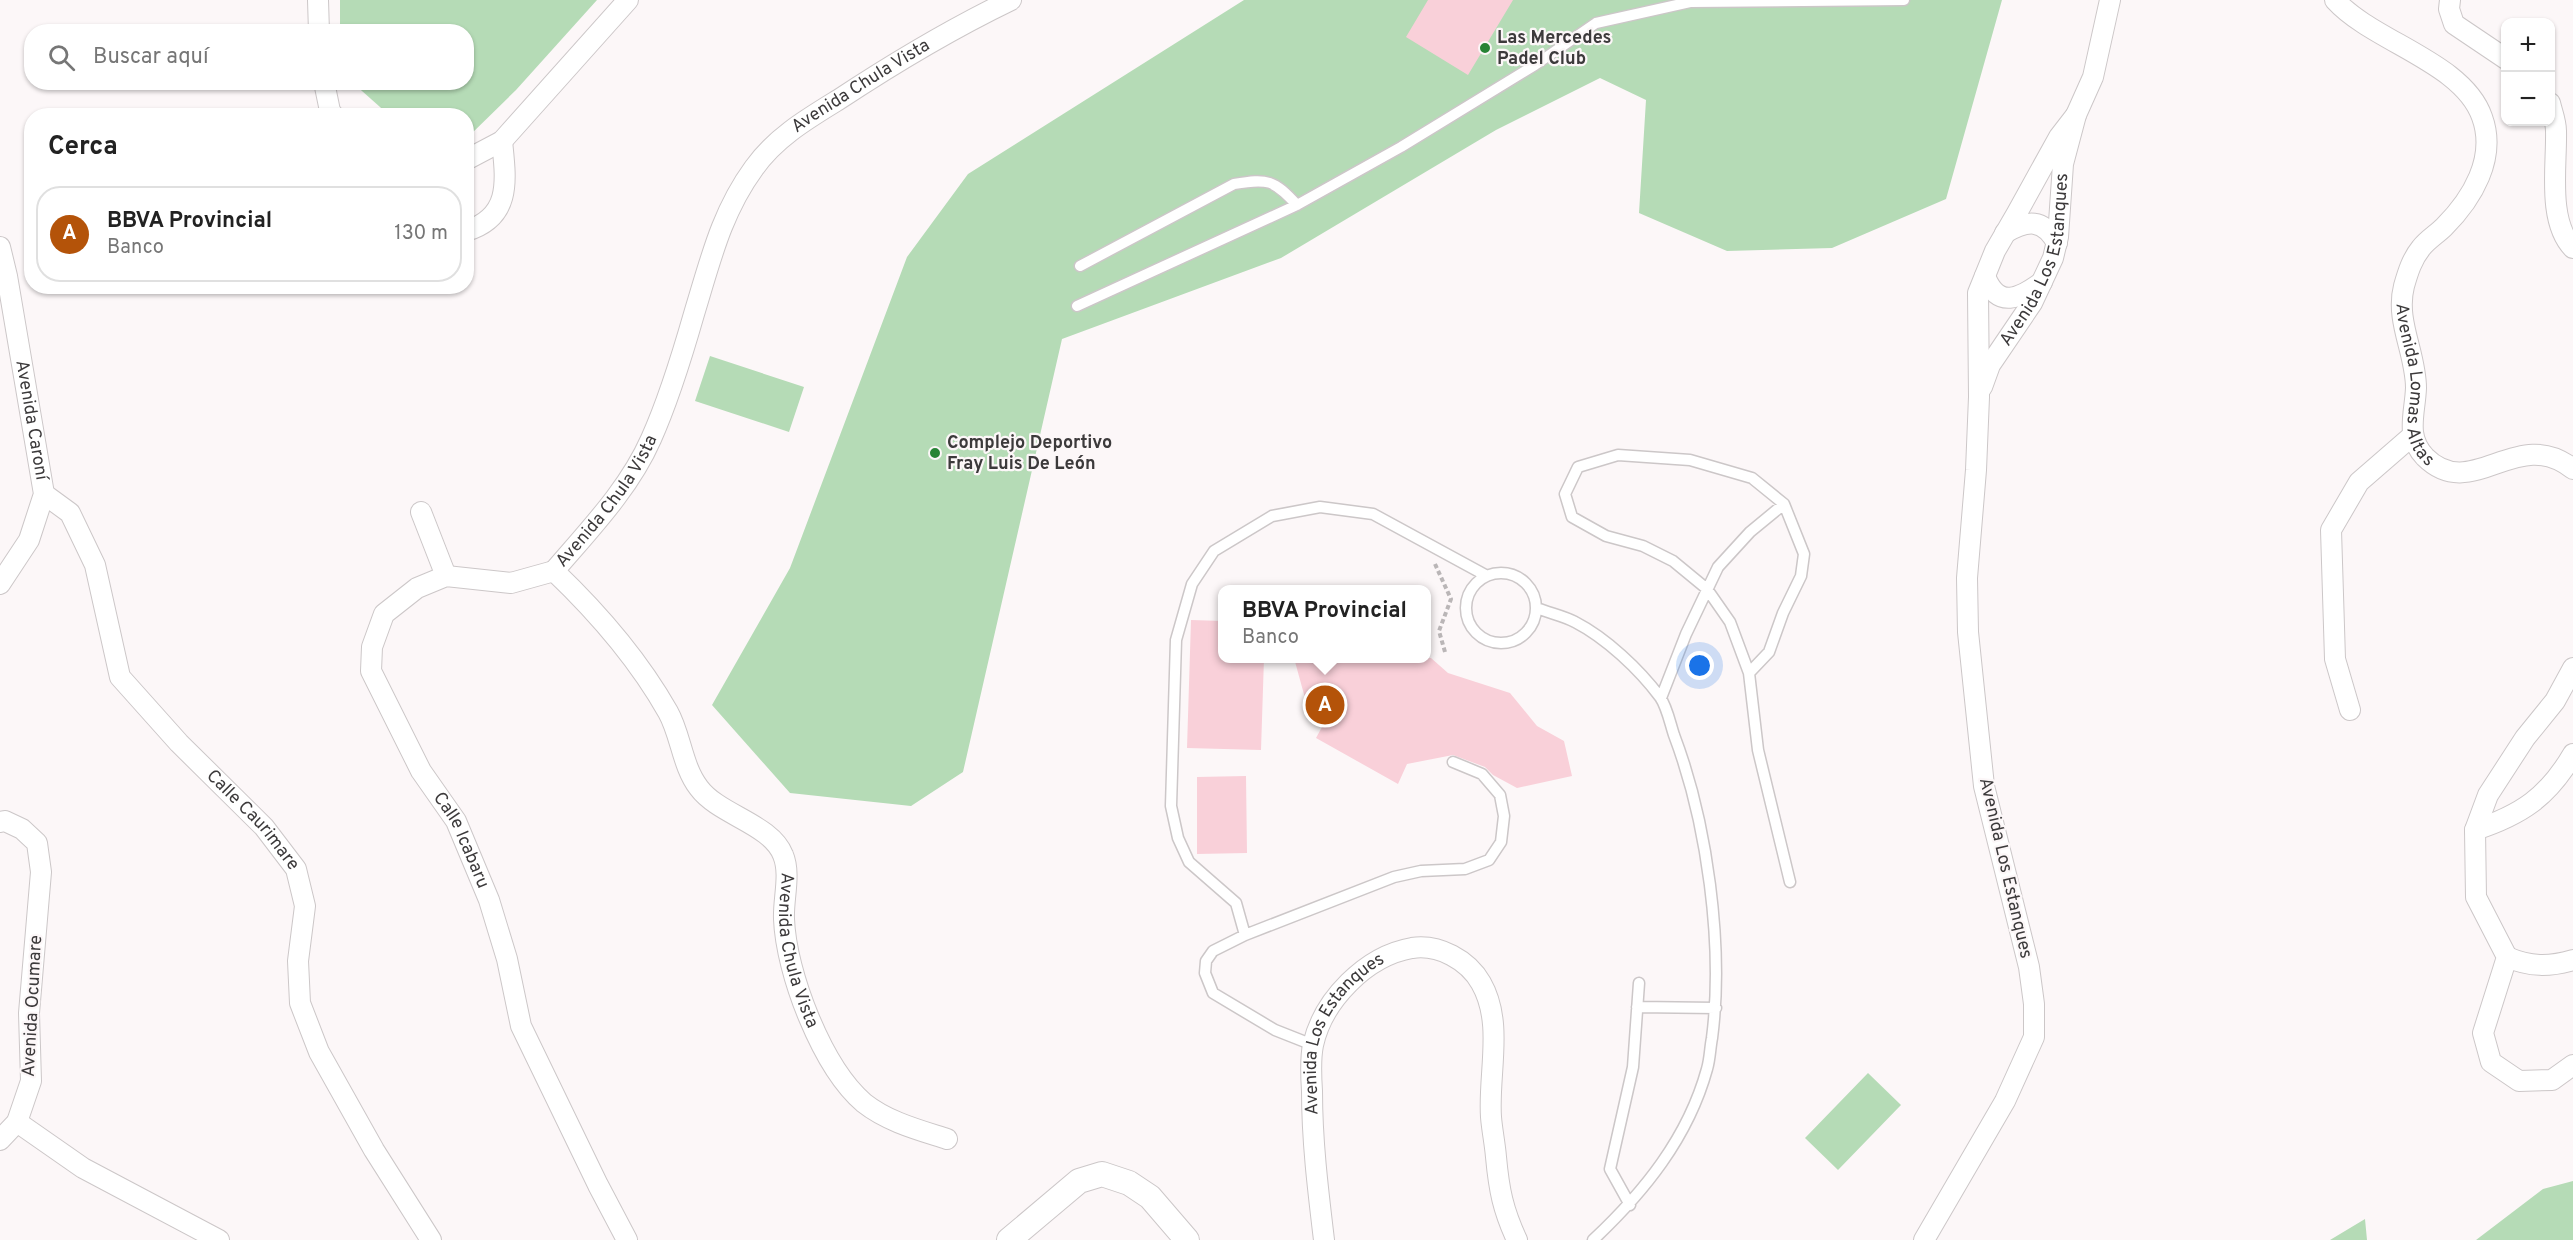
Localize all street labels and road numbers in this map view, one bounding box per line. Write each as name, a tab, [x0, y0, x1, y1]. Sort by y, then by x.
street label: Avenida Chula Vista	[787, 34, 934, 138]
street label: Avenida Los Estanques	[1995, 172, 2074, 351]
street label: Avenida Lomas Altas	[2390, 303, 2439, 472]
street label: Avenida Caroní	[10, 358, 53, 483]
street label: Avenida Chula Vista	[551, 431, 663, 572]
street label: Calle Caurimare	[201, 765, 304, 875]
street label: Avenida Los Estanques	[1973, 775, 2037, 961]
street label: Calle Icabaru	[428, 787, 494, 892]
street label: Avenida Chula Vista	[772, 872, 824, 1032]
street label: Avenida Ocumare	[18, 934, 48, 1078]
street label: Avenida Los Estanques	[1299, 948, 1388, 1115]

